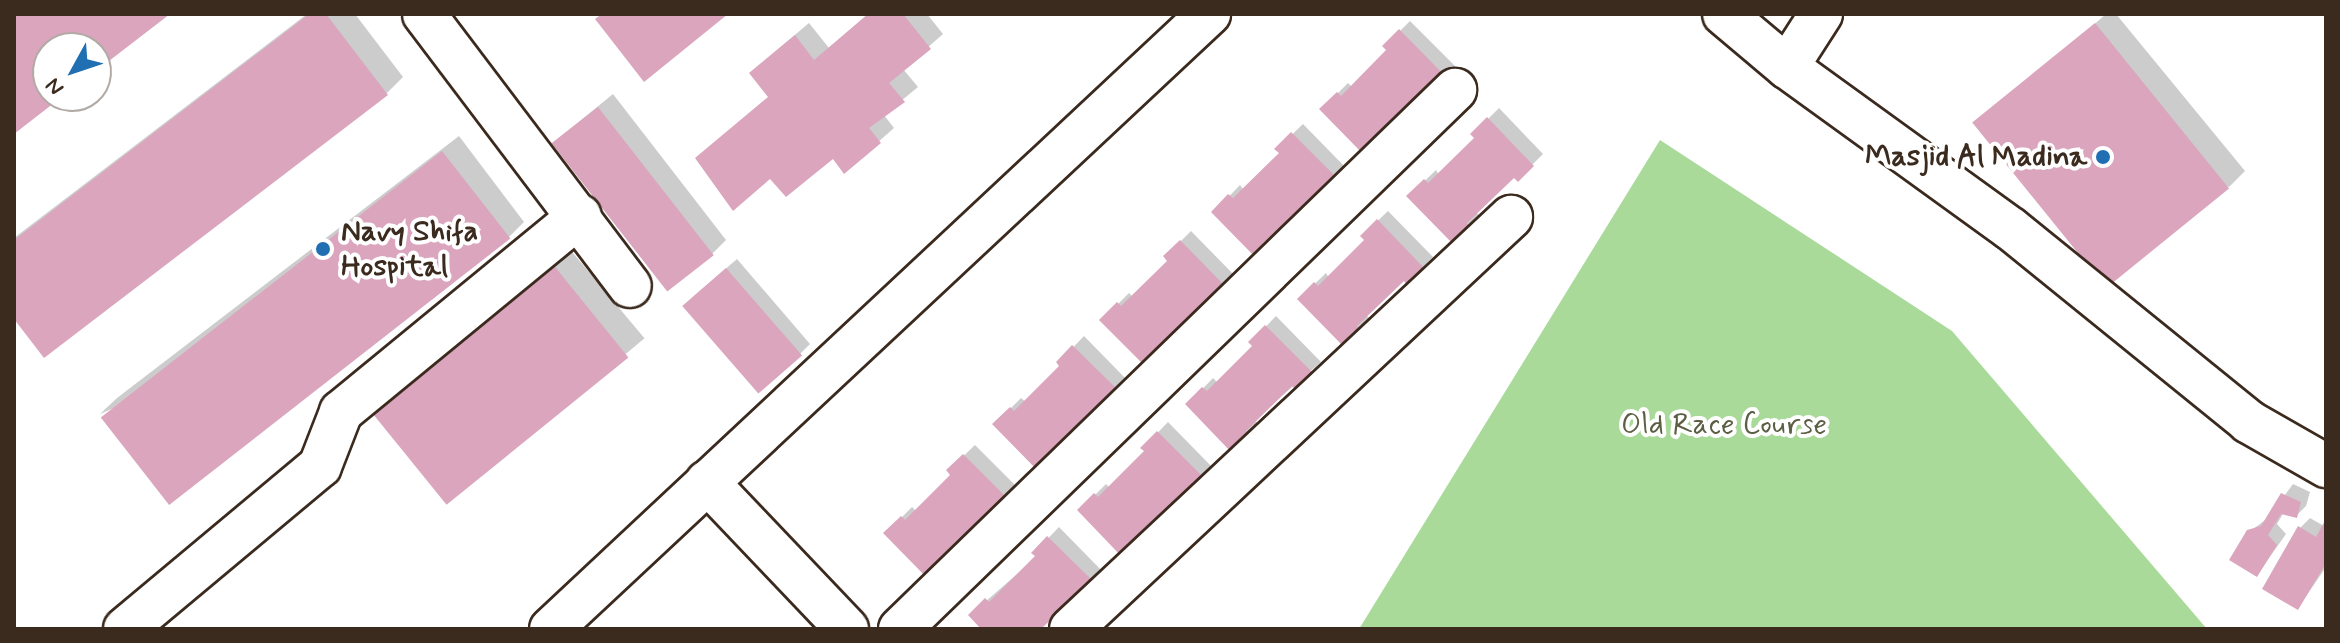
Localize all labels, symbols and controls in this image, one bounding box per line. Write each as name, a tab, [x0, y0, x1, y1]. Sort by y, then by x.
north arrow	[32, 32, 112, 112]
text: N	[40, 72, 71, 101]
place label: Masjid Al Madina	[1855, 139, 2087, 175]
marker: Masjid Al Madina	[2094, 148, 2112, 166]
place label: Navy Shifa Hospital	[341, 214, 478, 284]
marker: Navy Shifa Hospital	[312, 238, 334, 260]
park label: Old Race Course	[1622, 407, 1826, 443]

